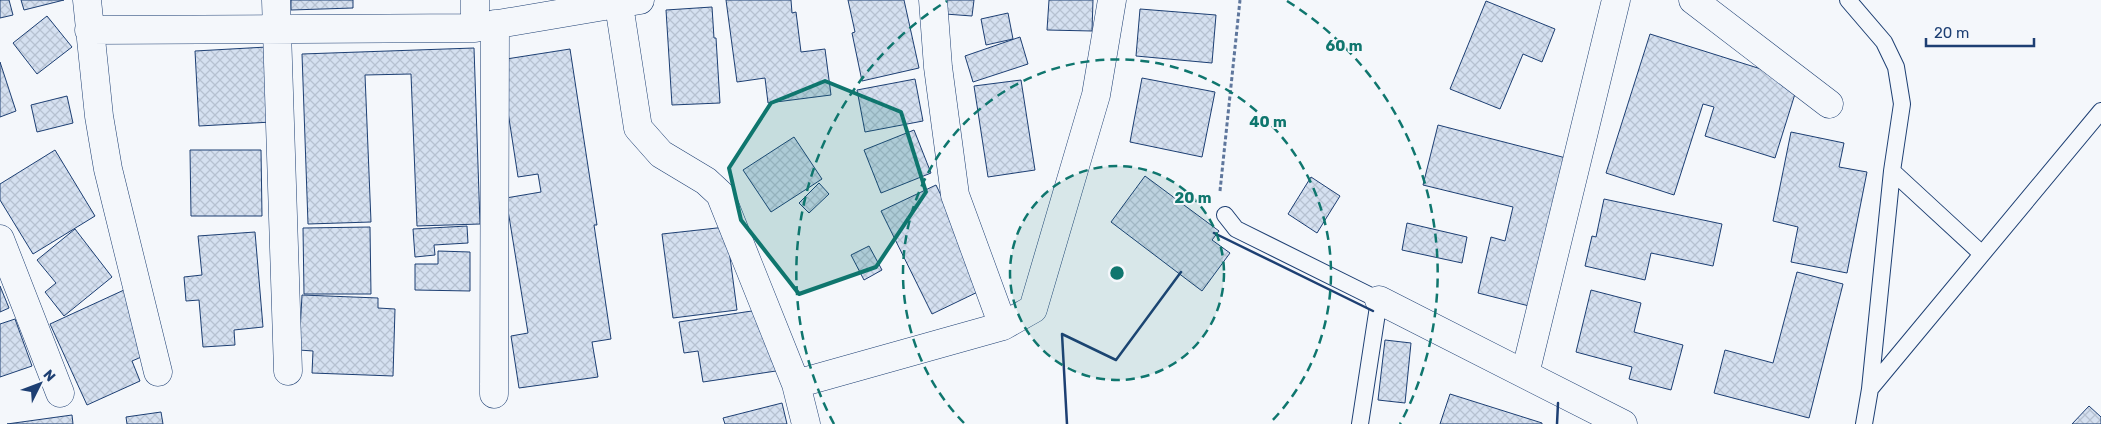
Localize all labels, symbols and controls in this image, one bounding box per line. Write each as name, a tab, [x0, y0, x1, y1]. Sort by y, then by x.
scale bar	[1926, 15, 2034, 47]
text: 20 m	[1934, 24, 1969, 42]
text: 60 m	[1326, 37, 1362, 55]
text: 40 m	[1249, 113, 1287, 131]
text: 20 m	[1175, 189, 1211, 207]
centre of rings	[1108, 264, 1126, 282]
north arrow	[15, 359, 65, 409]
text: N	[40, 366, 59, 385]

